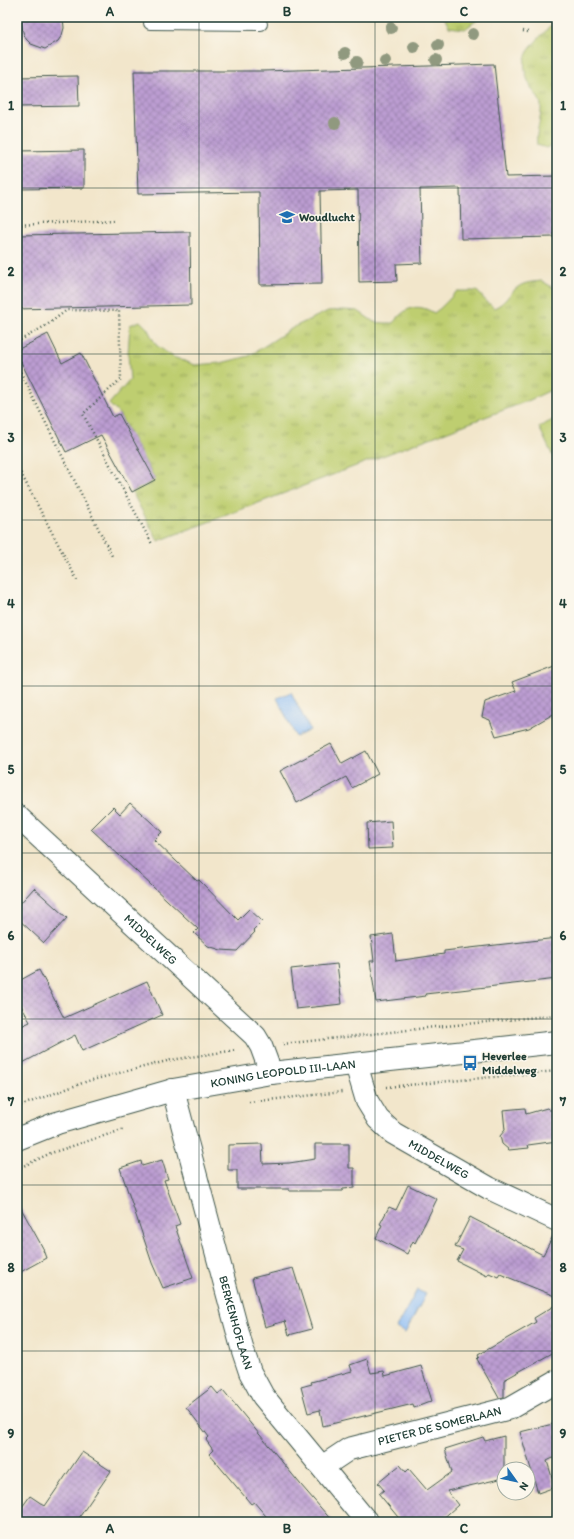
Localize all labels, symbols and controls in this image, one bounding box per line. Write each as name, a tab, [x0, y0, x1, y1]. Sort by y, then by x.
text: A	[105, 4, 115, 19]
text: B	[283, 4, 292, 19]
text: C	[460, 4, 469, 19]
text: 1	[8, 98, 14, 113]
text: 1	[560, 98, 566, 113]
school or university icon: Woudlucht	[278, 208, 296, 226]
place label: Woudlucht	[299, 210, 355, 224]
text: 2	[8, 264, 15, 279]
text: 2	[560, 264, 567, 279]
text: 3	[7, 430, 15, 445]
text: 3	[559, 430, 567, 445]
text: 4	[7, 596, 15, 611]
text: 4	[559, 596, 567, 611]
text: 5	[8, 762, 15, 777]
text: 5	[560, 762, 567, 777]
street label: MIDDELWEG	[121, 912, 180, 968]
text: 6	[8, 928, 15, 943]
text: 6	[560, 928, 567, 943]
place label: Heverlee Middelweg	[482, 1049, 538, 1078]
bus stop icon: Heverlee Middelweg	[461, 1054, 479, 1072]
street label: KONING LEOPOLD III-LAAN	[209, 1057, 356, 1090]
text: 7	[7, 1094, 15, 1109]
text: 7	[559, 1094, 567, 1109]
street label: MIDDELWEG	[406, 1136, 472, 1182]
text: 8	[7, 1260, 15, 1275]
text: 8	[559, 1260, 567, 1275]
street label: BERKENHOFLAAN	[216, 1274, 256, 1371]
street label: PIETER DE SOMERLAAN	[376, 1403, 503, 1448]
text: 9	[8, 1426, 15, 1441]
text: 9	[560, 1426, 567, 1441]
north arrow	[496, 1461, 536, 1501]
text: N	[516, 1480, 531, 1493]
text: A	[105, 1521, 115, 1536]
text: B	[283, 1521, 292, 1536]
text: C	[460, 1521, 469, 1536]

